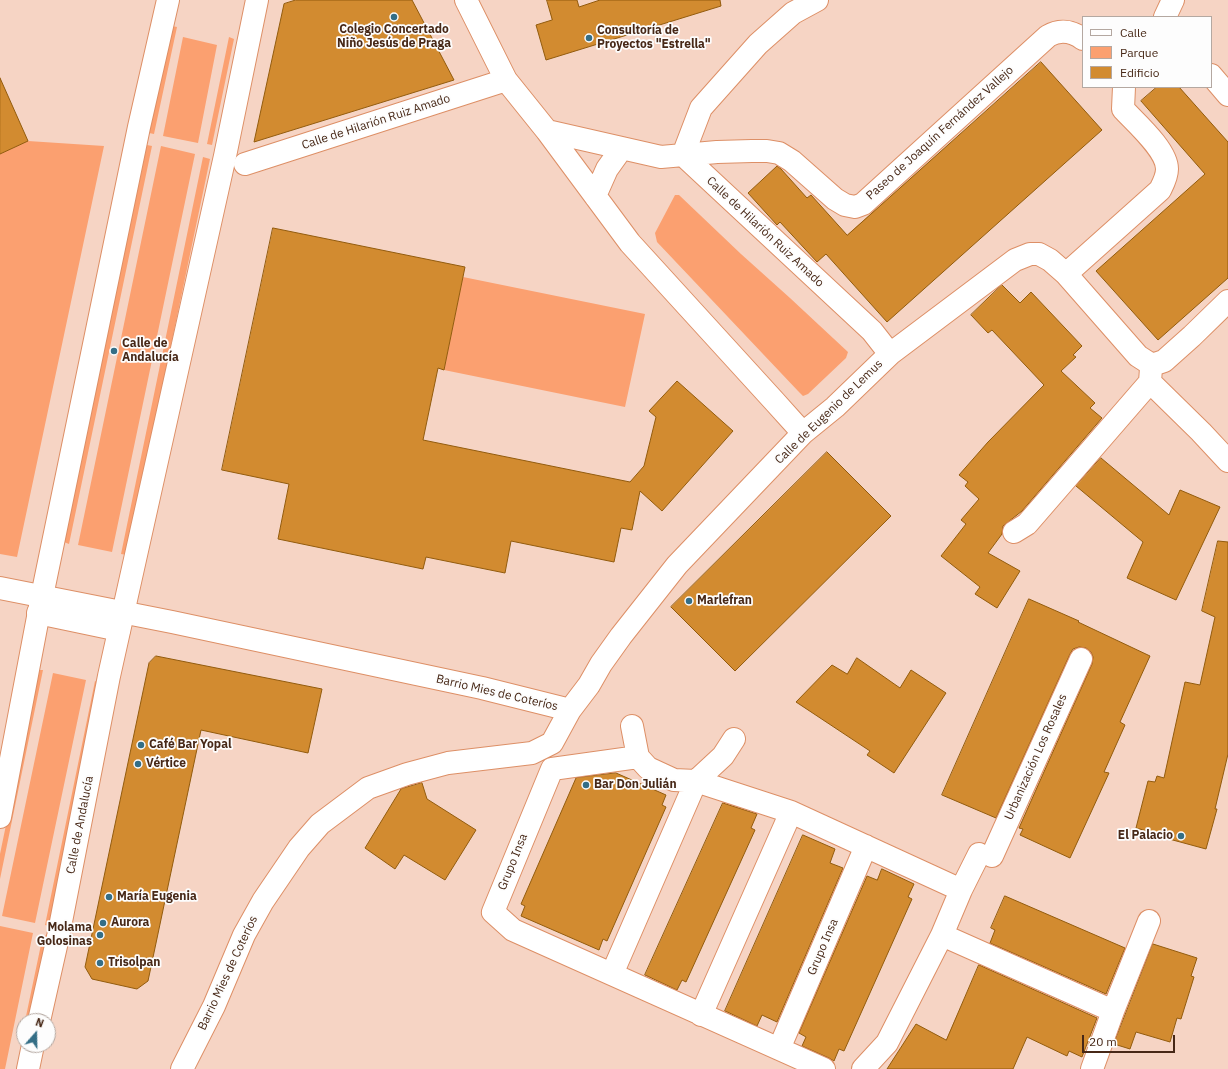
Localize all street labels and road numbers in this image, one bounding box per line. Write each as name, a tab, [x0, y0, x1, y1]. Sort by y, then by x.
street label: Paseo de Joaquín Fernández Vallejo	[863, 63, 1017, 203]
street label: Calle de Hilarión Ruiz Amado	[300, 91, 452, 153]
street label: Calle de Hilarión Ruiz Amado	[703, 174, 827, 290]
street label: Calle de Eugenio de Lemus	[772, 357, 886, 467]
street label: Barrio Mies de Coteríos	[435, 672, 559, 714]
street label: Urbanización Los Rosales	[1002, 692, 1070, 822]
street label: Calle de Andalucía	[63, 775, 97, 875]
street label: Grupo Insa	[495, 832, 531, 892]
street label: Barrio Mies de Coteríos	[195, 913, 261, 1033]
street label: Grupo Insa	[805, 917, 841, 977]

